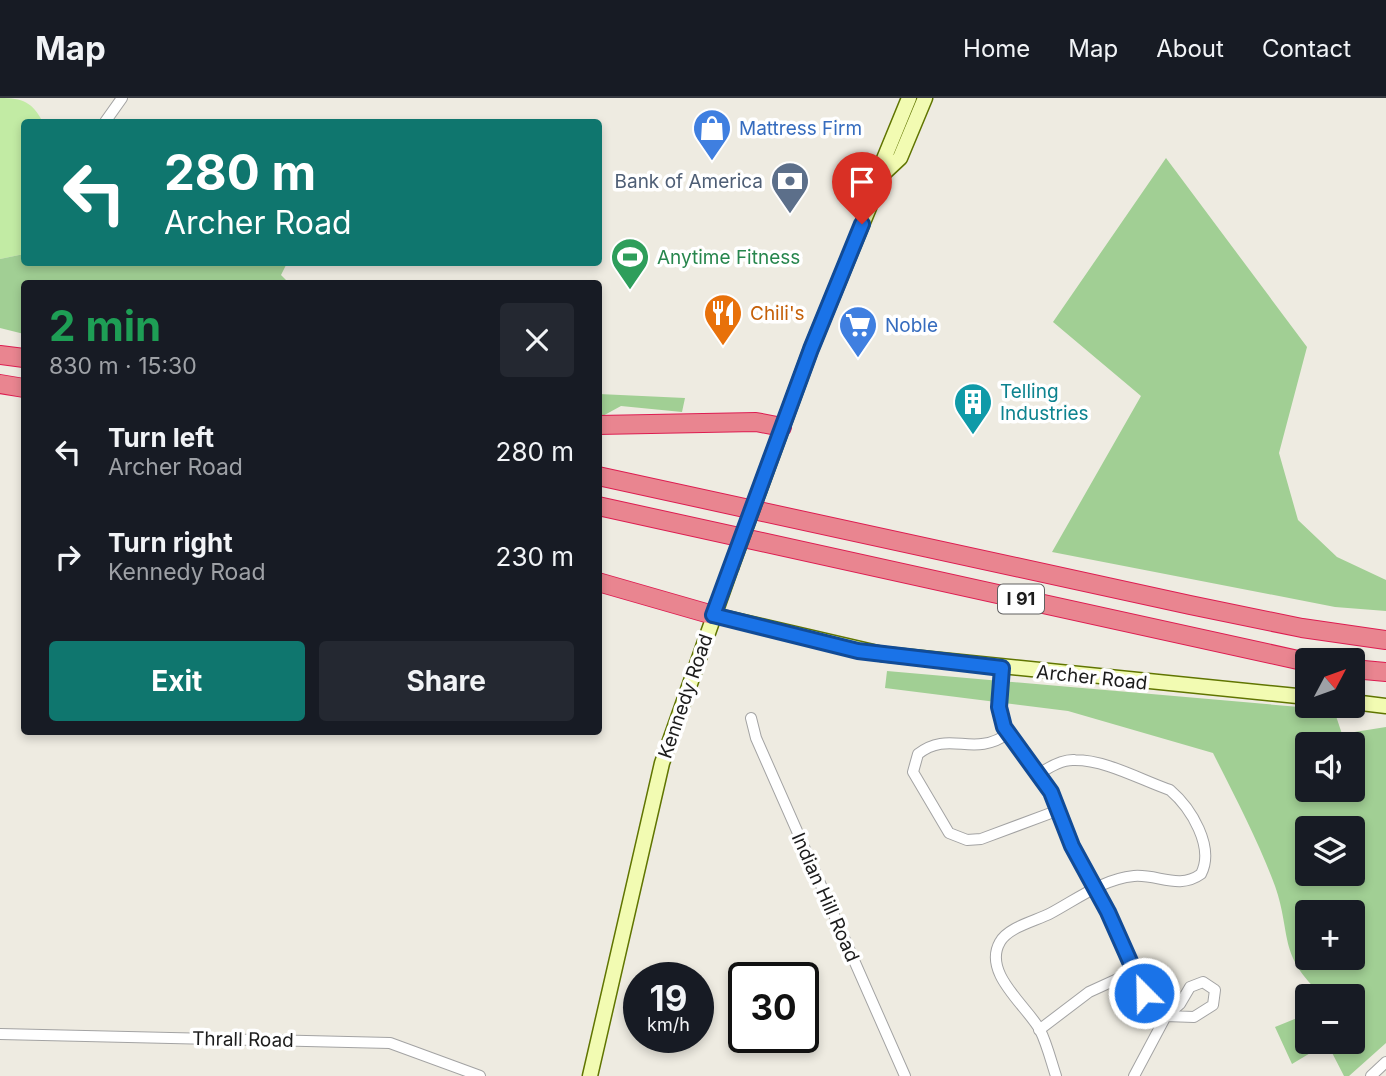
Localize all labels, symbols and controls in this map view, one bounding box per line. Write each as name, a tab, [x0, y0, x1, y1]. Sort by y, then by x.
text: Map	[35, 28, 106, 68]
text: Home	[963, 34, 1030, 63]
text: Map	[1068, 34, 1118, 63]
text: About	[1156, 34, 1224, 63]
text: Contact	[1262, 34, 1351, 63]
shop icon: Mattress Firm	[691, 107, 733, 162]
place label: Mattress Firm	[739, 117, 862, 140]
text: 280 m	[164, 143, 316, 202]
icon: left	[49, 147, 140, 238]
pin	[832, 152, 892, 224]
bank icon: Bank of America	[769, 160, 811, 215]
icon: arrive	[843, 163, 881, 201]
place label: Bank of America	[615, 170, 763, 193]
text: Archer Road	[164, 203, 352, 242]
sports icon: Anytime Fitness	[609, 236, 651, 291]
place label: Anytime Fitness	[657, 246, 800, 269]
restaurant icon: Chili's	[702, 292, 744, 347]
text: 2 min	[49, 300, 161, 351]
place label: Chili's	[750, 302, 805, 325]
button: close	[500, 303, 574, 377]
supermarket icon: Noble	[837, 304, 879, 359]
place label: Noble	[885, 314, 938, 337]
text: 830 m · 15:30	[49, 352, 197, 380]
place label: Telling Industries	[1000, 380, 1089, 425]
building icon: Telling Industries	[952, 381, 994, 436]
text: Turn left	[108, 422, 214, 453]
icon: left	[49, 433, 87, 471]
text: 280 m	[496, 436, 574, 467]
text: Archer Road	[108, 453, 243, 481]
text: Turn right	[108, 527, 233, 558]
icon: right	[49, 538, 87, 576]
text: 230 m	[496, 541, 574, 572]
text: Kennedy Road	[108, 558, 266, 586]
road number: I 91	[998, 584, 1044, 614]
street label: Kennedy Road	[653, 631, 718, 761]
button: Exit	[49, 641, 305, 721]
button: Share	[319, 641, 574, 721]
north arrow	[1295, 648, 1365, 718]
map controls	[1295, 648, 1365, 1054]
street label: Archer Road	[1035, 660, 1149, 695]
button: sound	[1295, 732, 1365, 802]
button: layers	[1295, 816, 1365, 886]
street label: Indian Hill Road	[787, 829, 864, 965]
button: +	[1295, 900, 1365, 970]
position arrow	[1107, 956, 1181, 1030]
speed limit sign: 30	[728, 962, 819, 1053]
text: 19	[650, 977, 687, 1019]
button: −	[1295, 984, 1365, 1054]
text: km/h	[647, 1014, 690, 1035]
street label: Thrall Road	[192, 1027, 294, 1052]

